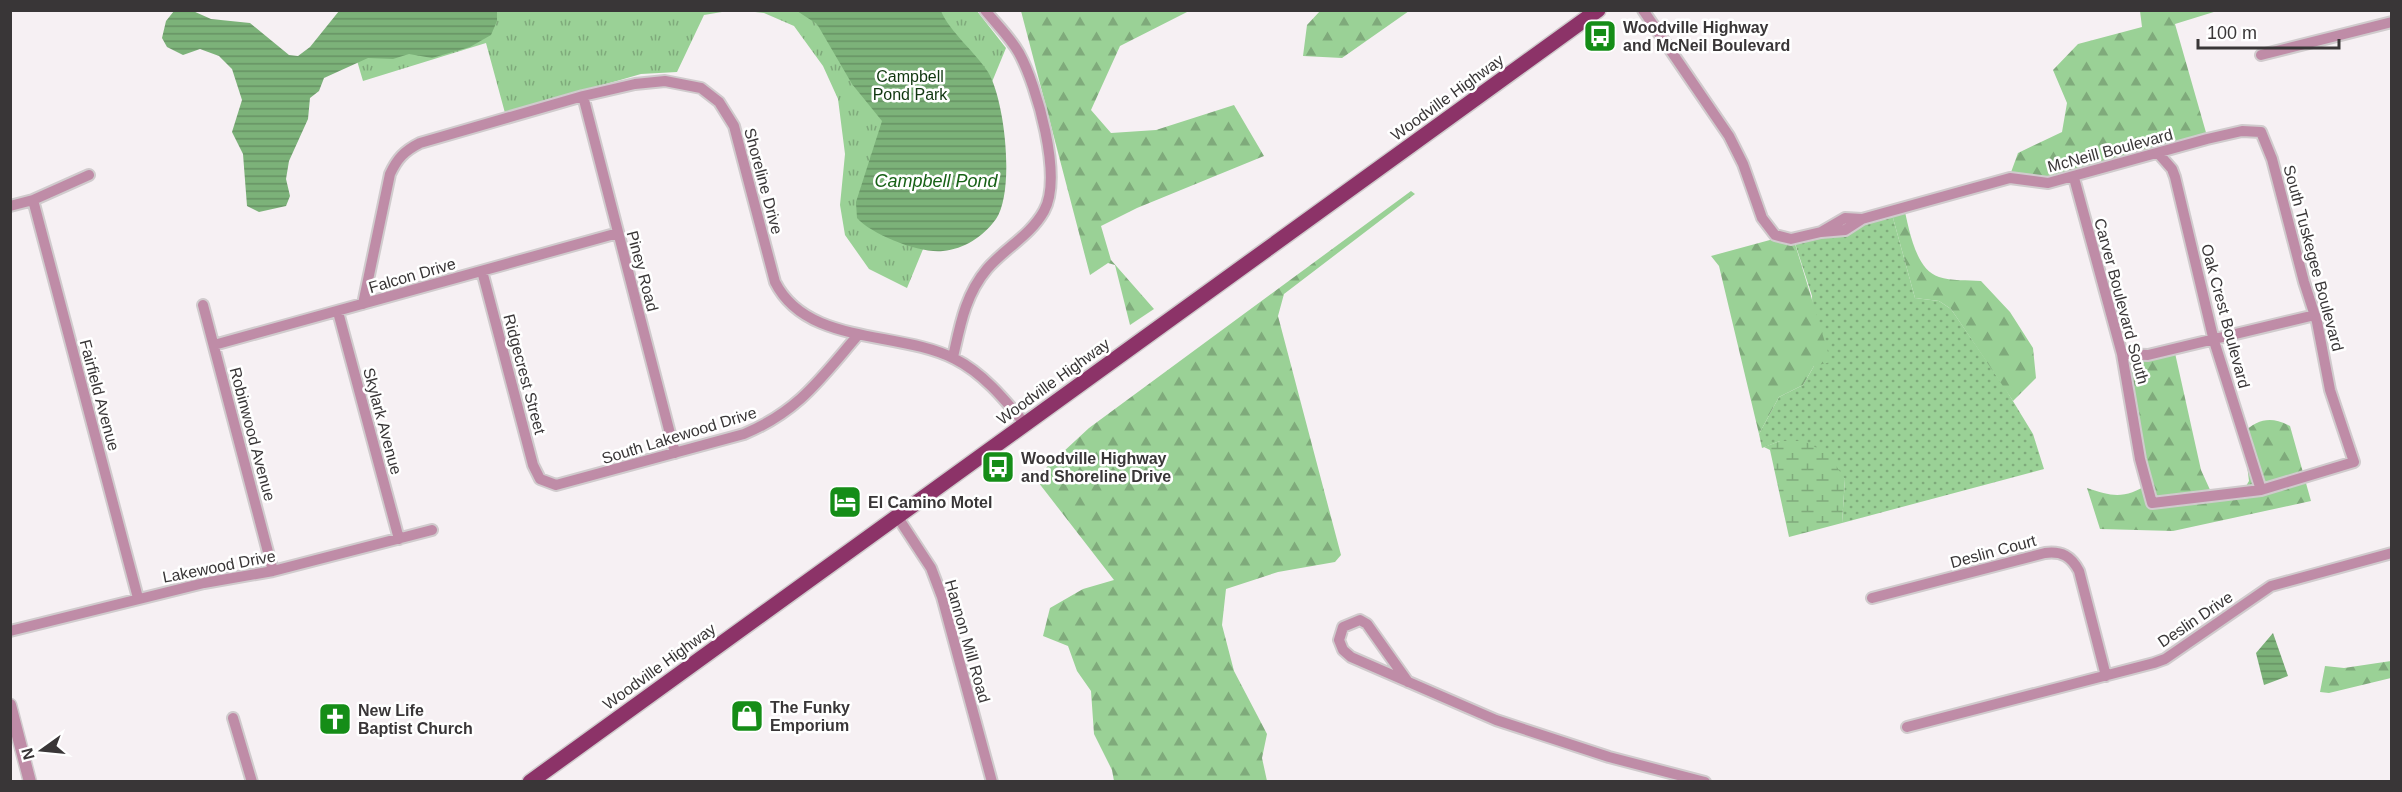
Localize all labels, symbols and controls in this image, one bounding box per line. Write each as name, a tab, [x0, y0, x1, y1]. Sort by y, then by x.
scale bar	[2198, 12, 2339, 50]
bus stop icon: Woodville Highway and McNeil Boulevard	[1582, 18, 1618, 54]
place label: Woodville Highway and McNeil Boulevard	[1623, 19, 1790, 54]
text: 100 m	[2207, 23, 2257, 43]
street label: Woodville Highway	[1388, 51, 1507, 144]
park label: Campbell Pond Park	[873, 68, 948, 103]
street label: Shoreline Drive	[741, 126, 786, 236]
street label: McNeill Boulevard	[2046, 126, 2175, 175]
street label: South Tuskegee Boulevard	[2280, 163, 2347, 353]
water label: Campbell Pond	[874, 171, 999, 191]
street label: Carver Boulevard South	[2091, 216, 2152, 386]
street label: Piney Road	[624, 229, 661, 313]
street label: Oak Crest Boulevard	[2198, 242, 2253, 390]
street label: Falcon Drive	[367, 255, 458, 296]
street label: Ridgecrest Street	[500, 312, 549, 437]
street label: Woodville Highway	[994, 335, 1113, 428]
street label: Fairfield Avenue	[76, 338, 123, 453]
street label: Robinwood Avenue	[227, 365, 279, 503]
street label: Skylark Avenue	[360, 366, 405, 477]
street label: South Lakewood Drive	[600, 404, 759, 467]
bus stop icon: Woodville Highway and Shoreline Drive	[980, 449, 1016, 485]
place label: Woodville Highway and Shoreline Drive	[1021, 450, 1171, 485]
hotel icon: El Camino Motel	[827, 484, 863, 520]
place label: El Camino Motel	[868, 494, 992, 511]
street label: Deslin Court	[1948, 532, 2038, 571]
street label: Lakewood Drive	[161, 547, 277, 586]
street label: Hannon Mill Road	[942, 578, 993, 705]
street label: Deslin Drive	[2155, 588, 2236, 651]
street label: Woodville Highway	[600, 620, 719, 713]
shop icon: The Funky Emporium	[729, 698, 765, 734]
place label: The Funky Emporium	[770, 699, 850, 734]
church icon: New Life Baptist Church	[317, 701, 353, 737]
place label: New Life Baptist Church	[358, 702, 473, 737]
north arrow	[12, 720, 72, 780]
text: N	[18, 746, 38, 762]

